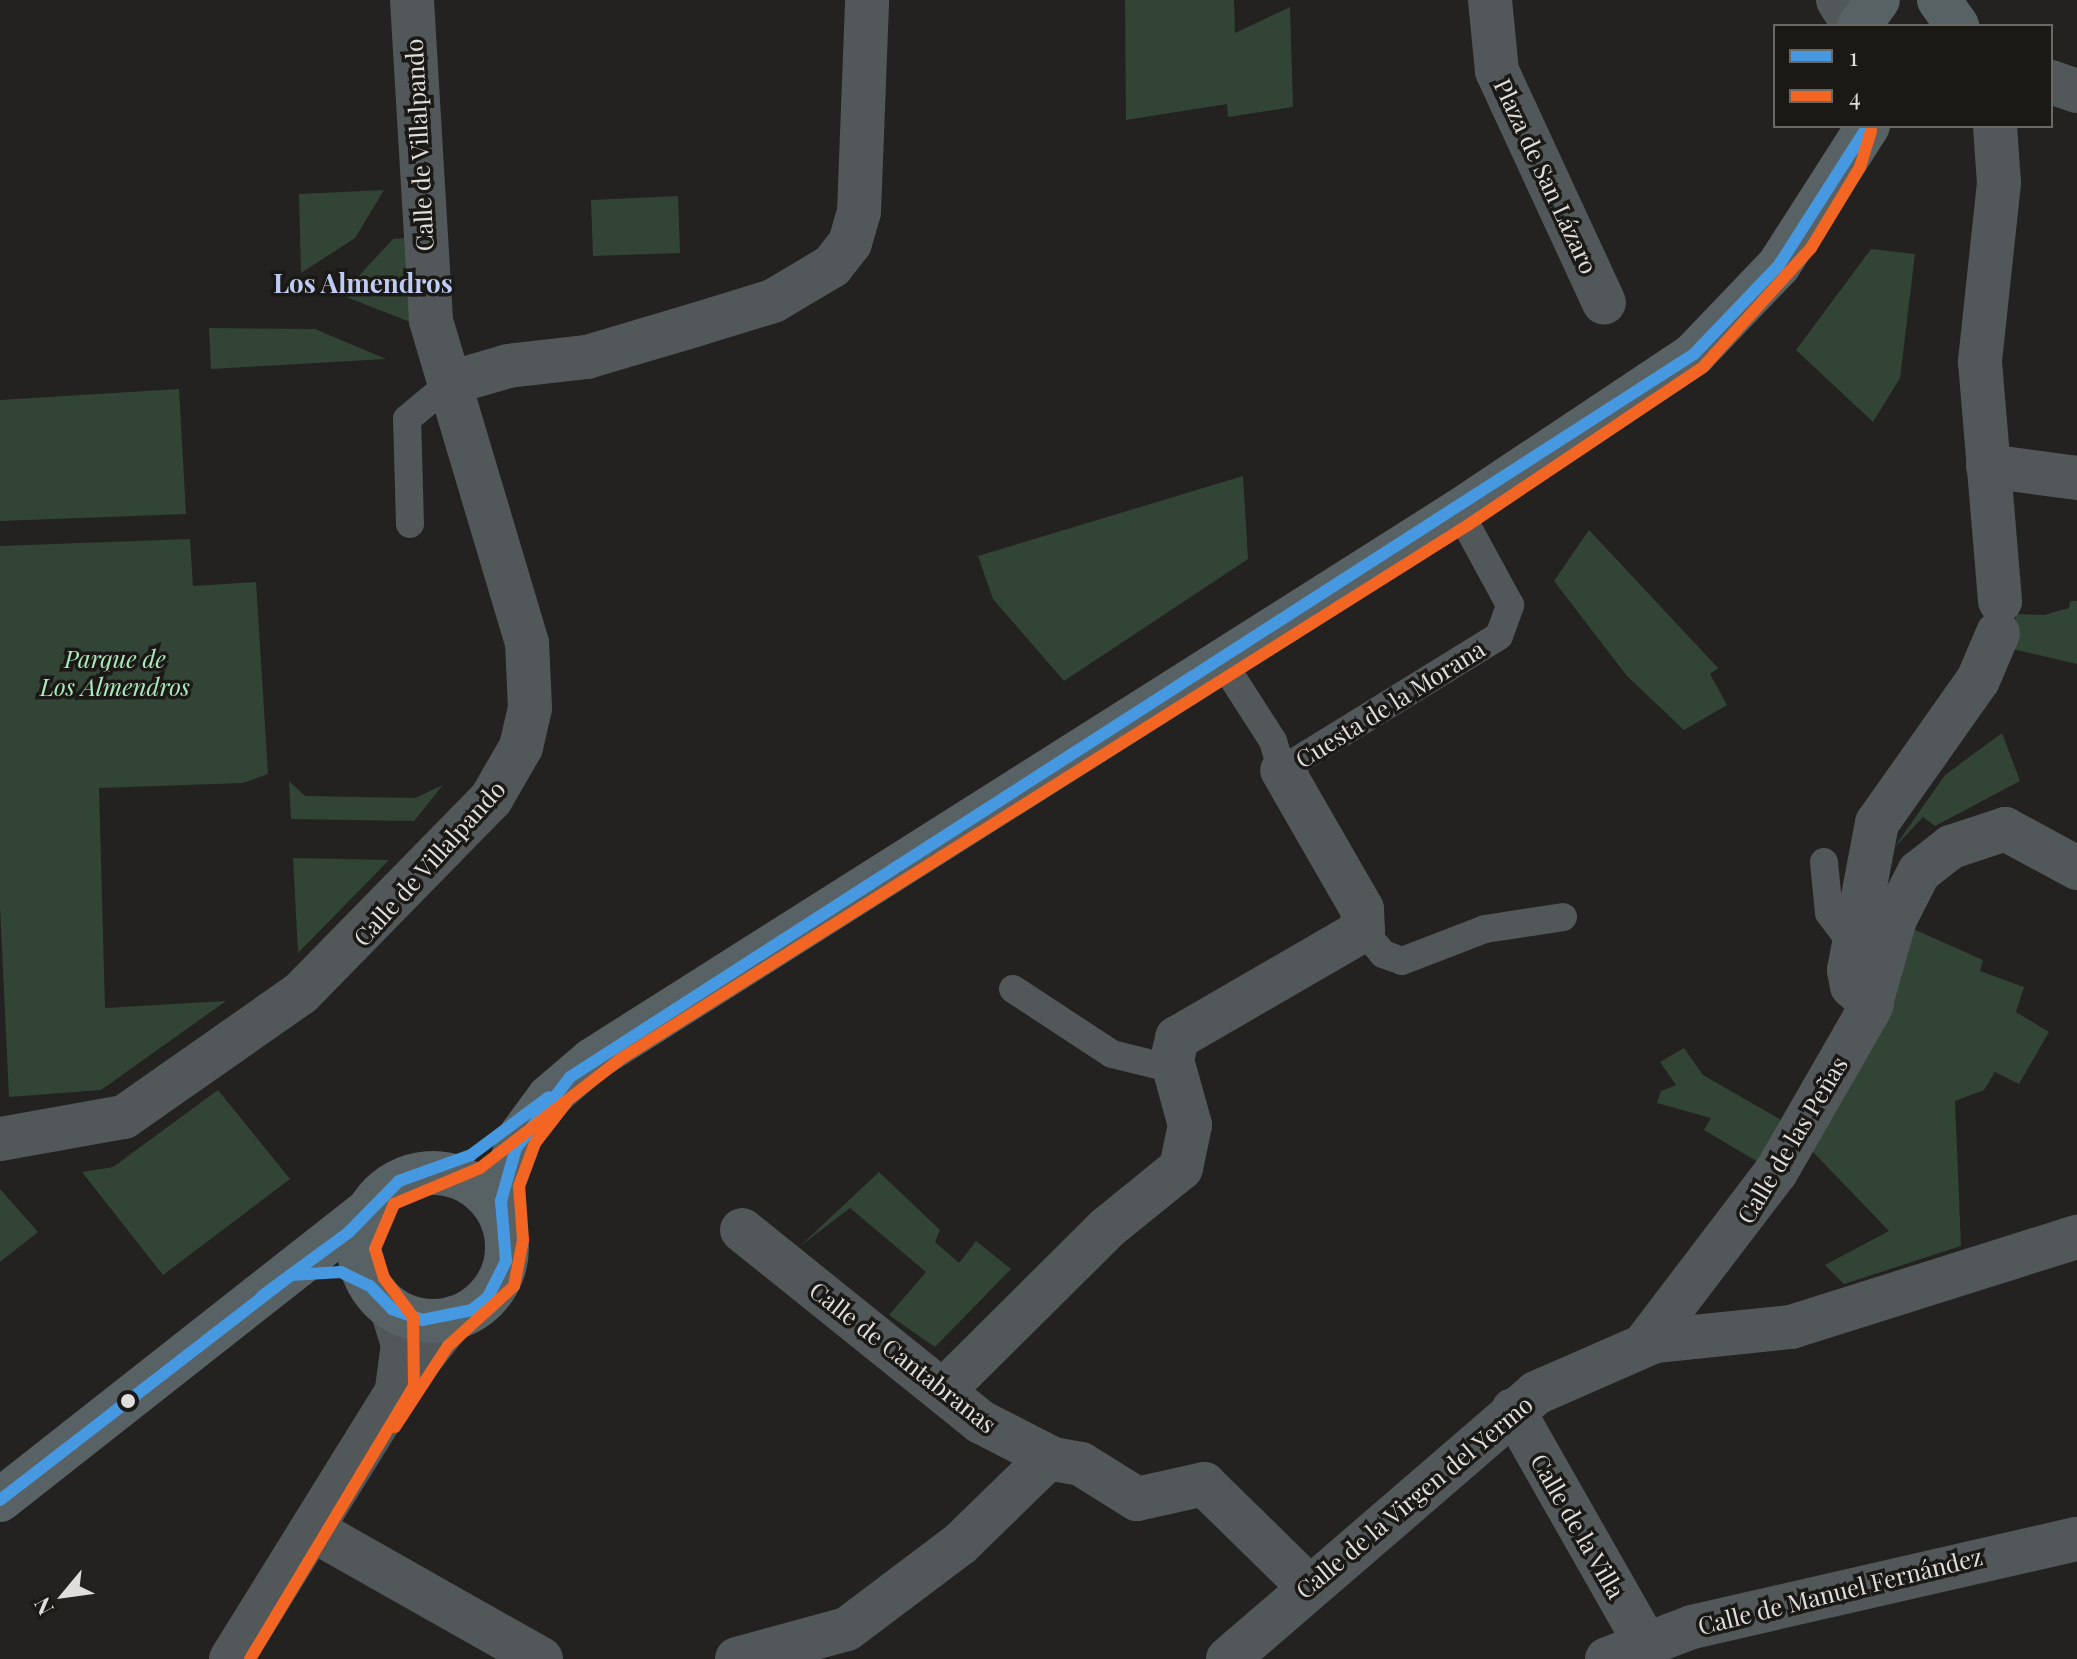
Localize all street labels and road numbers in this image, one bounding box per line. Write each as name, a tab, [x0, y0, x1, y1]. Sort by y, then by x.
street label: Calle de Villalpando	[399, 38, 439, 252]
street label: Plaza de San Lázaro	[1488, 74, 1604, 278]
street label: Cuesta de la Morana	[1289, 634, 1491, 774]
street label: Calle de Villalpando	[347, 774, 511, 952]
street label: Calle de las Peñas	[1731, 1051, 1853, 1229]
street label: Calle de Cantabranas	[804, 1275, 1002, 1439]
street label: Calle de la Virgen del Yermo	[1289, 1389, 1539, 1605]
street label: Calle de la Villa	[1525, 1448, 1631, 1604]
street label: Calle de Manuel Fernández	[1695, 1542, 1985, 1640]

